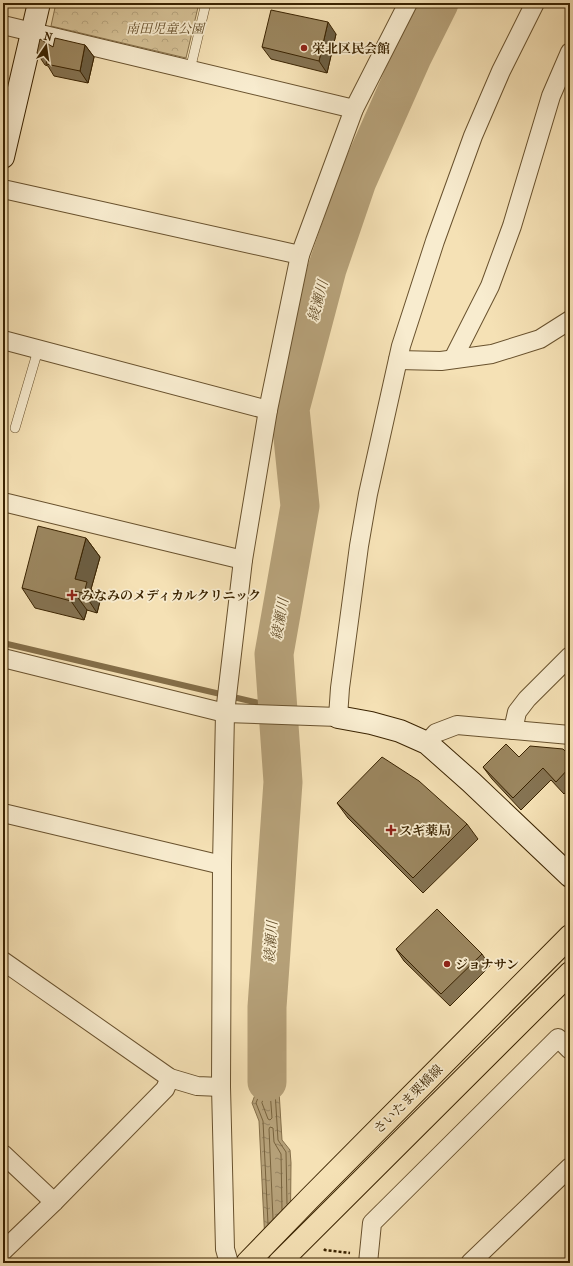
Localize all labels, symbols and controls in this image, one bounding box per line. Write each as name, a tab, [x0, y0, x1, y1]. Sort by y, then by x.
park label: 南田児童公園	[126, 21, 206, 36]
north arrow	[26, 26, 66, 66]
text: N	[43, 29, 54, 44]
place label: 栄北区民会館	[312, 41, 390, 56]
marker: 栄北区民会館	[299, 43, 309, 53]
water label: 綾瀬川	[304, 277, 332, 323]
place label: みなみのメディカルクリニック	[81, 588, 261, 603]
marker: みなみのメディカルクリニック	[66, 589, 78, 601]
water label: 綾瀬川	[268, 595, 292, 641]
place label: スギ薬局	[399, 823, 451, 838]
marker: スギ薬局	[386, 825, 396, 835]
water label: 綾瀬川	[261, 918, 281, 964]
place label: ジョナサン	[455, 957, 519, 972]
marker: ジョナサン	[442, 959, 452, 969]
street label: さいたま栗橋線	[371, 1062, 445, 1136]

